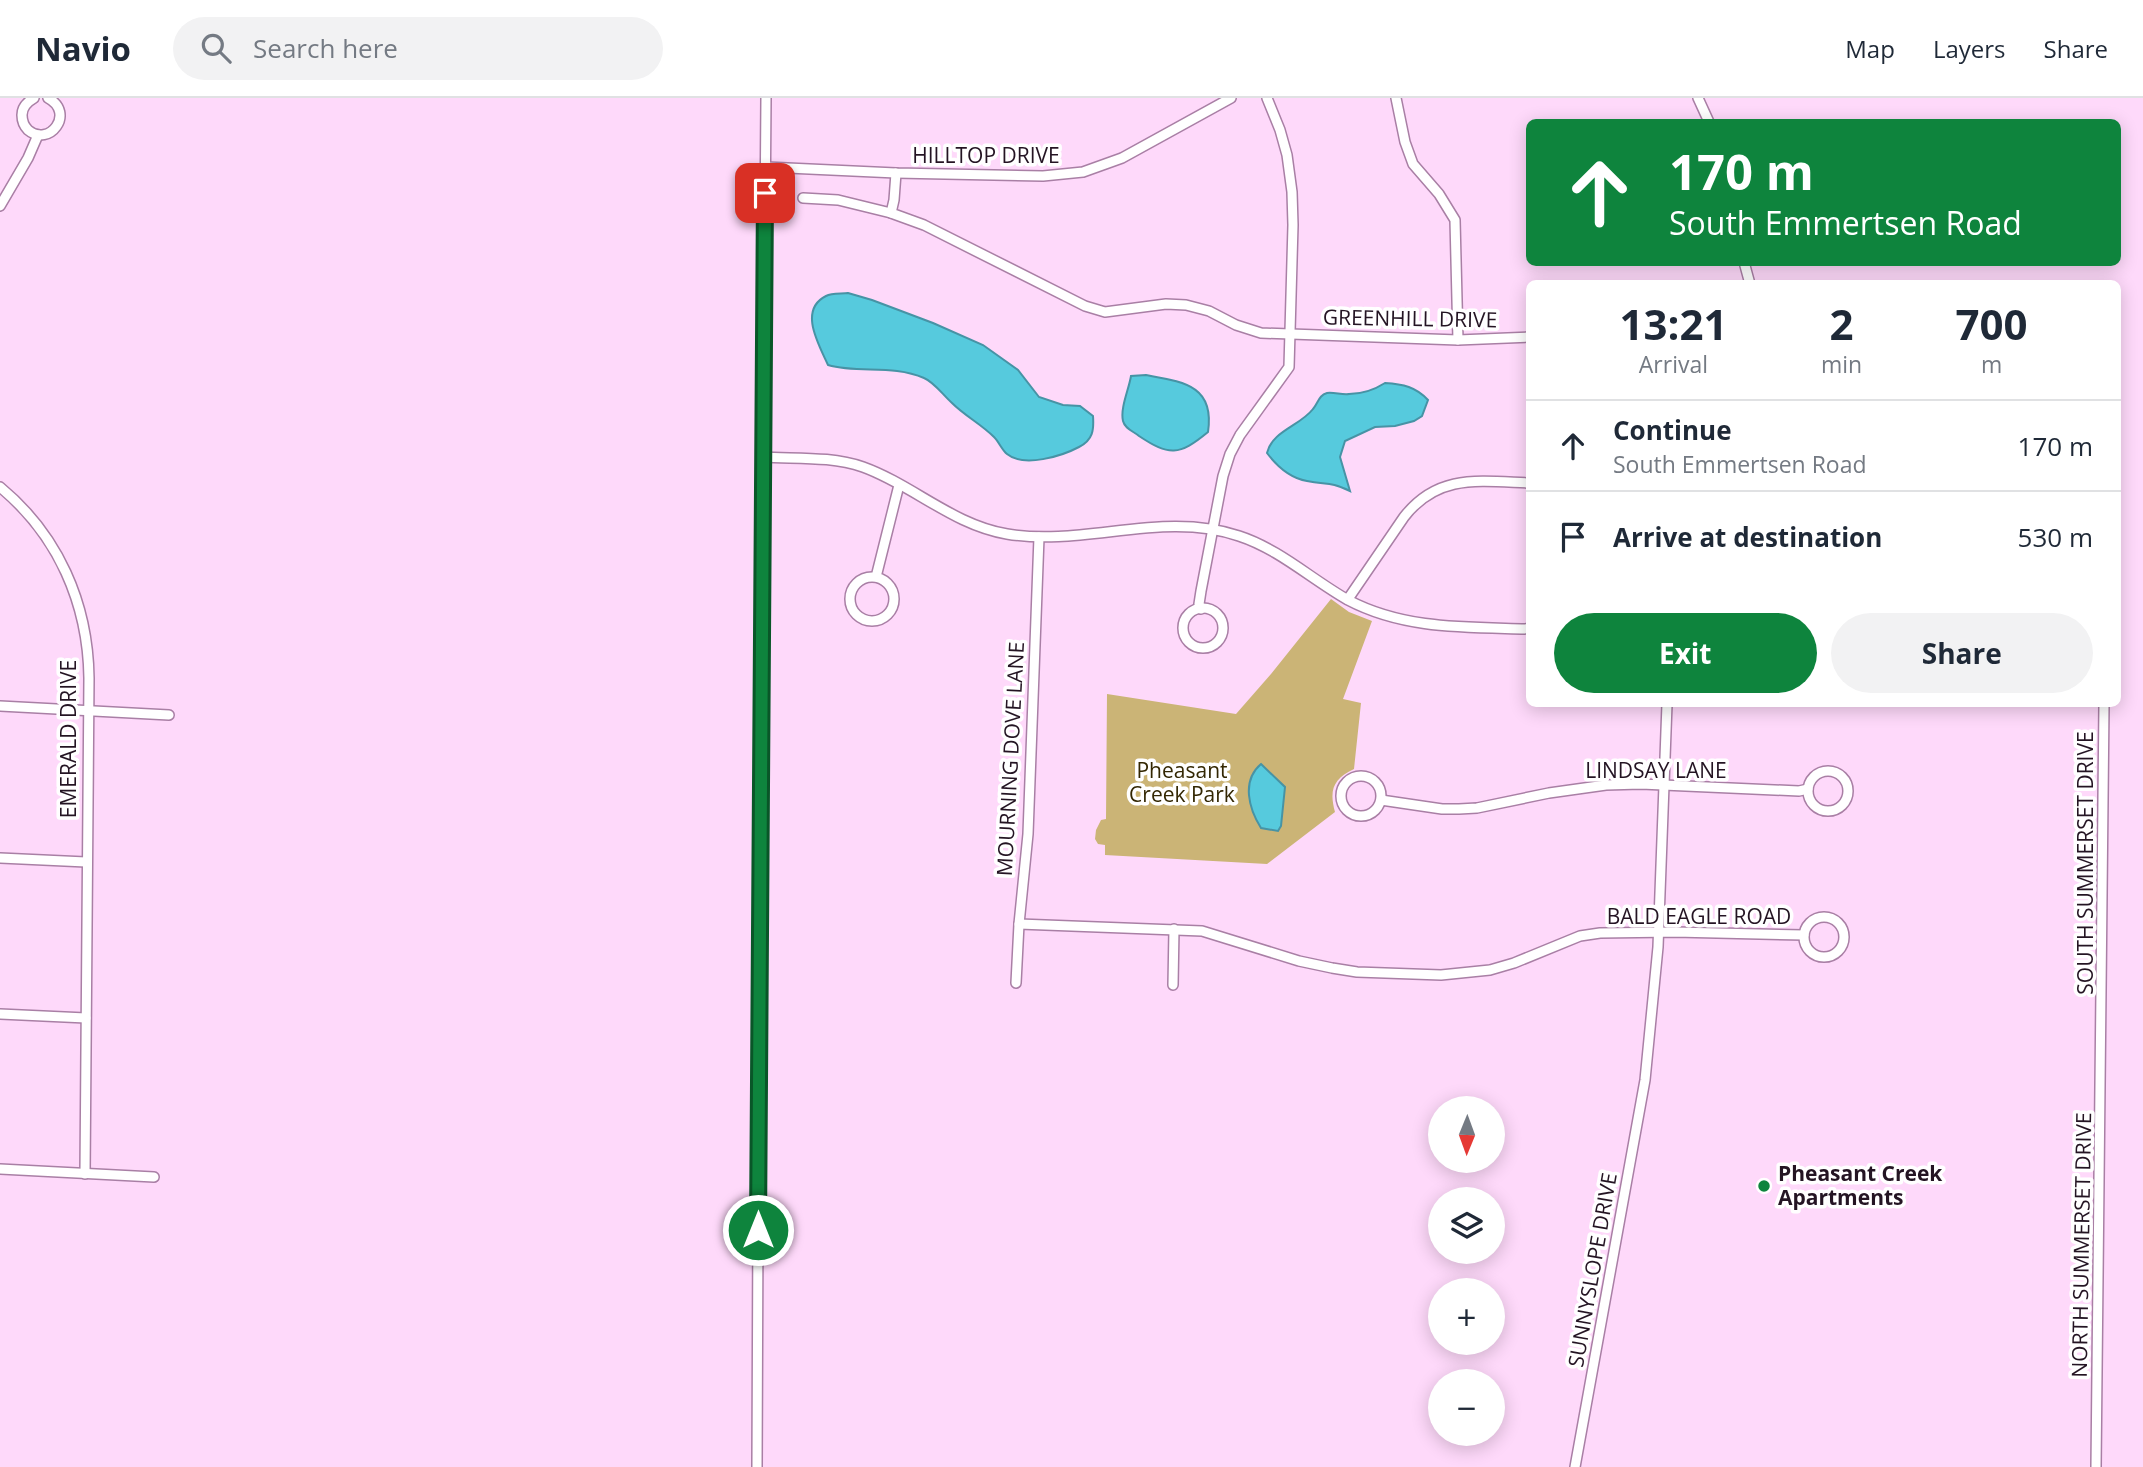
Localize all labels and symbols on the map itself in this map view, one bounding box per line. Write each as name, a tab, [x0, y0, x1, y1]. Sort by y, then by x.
street label: HILLTOP DRIVE	[912, 141, 1060, 169]
pin	[735, 163, 795, 223]
street label: GREENHILL DRIVE	[1323, 302, 1497, 334]
street label: MOURNING DOVE LANE	[990, 641, 1030, 877]
street label: EMERALD DRIVE	[54, 660, 82, 818]
street label: SOUTH SUMMERSET DRIVE	[2071, 731, 2099, 995]
park label: Pheasant Creek Park	[1129, 756, 1235, 808]
street label: LINDSAY LANE	[1585, 756, 1727, 784]
street label: BALD EAGLE ROAD	[1607, 902, 1791, 930]
north arrow	[1428, 1096, 1505, 1172]
street label: NORTH SUMMERSET DRIVE	[2065, 1112, 2097, 1378]
place label: Pheasant Creek Apartments	[1778, 1159, 1943, 1211]
street label: SUNNYSLOPE DRIVE	[1561, 1170, 1623, 1369]
marker: Pheasant Creek Apartments	[1756, 1178, 1772, 1194]
position arrow	[721, 1193, 795, 1267]

